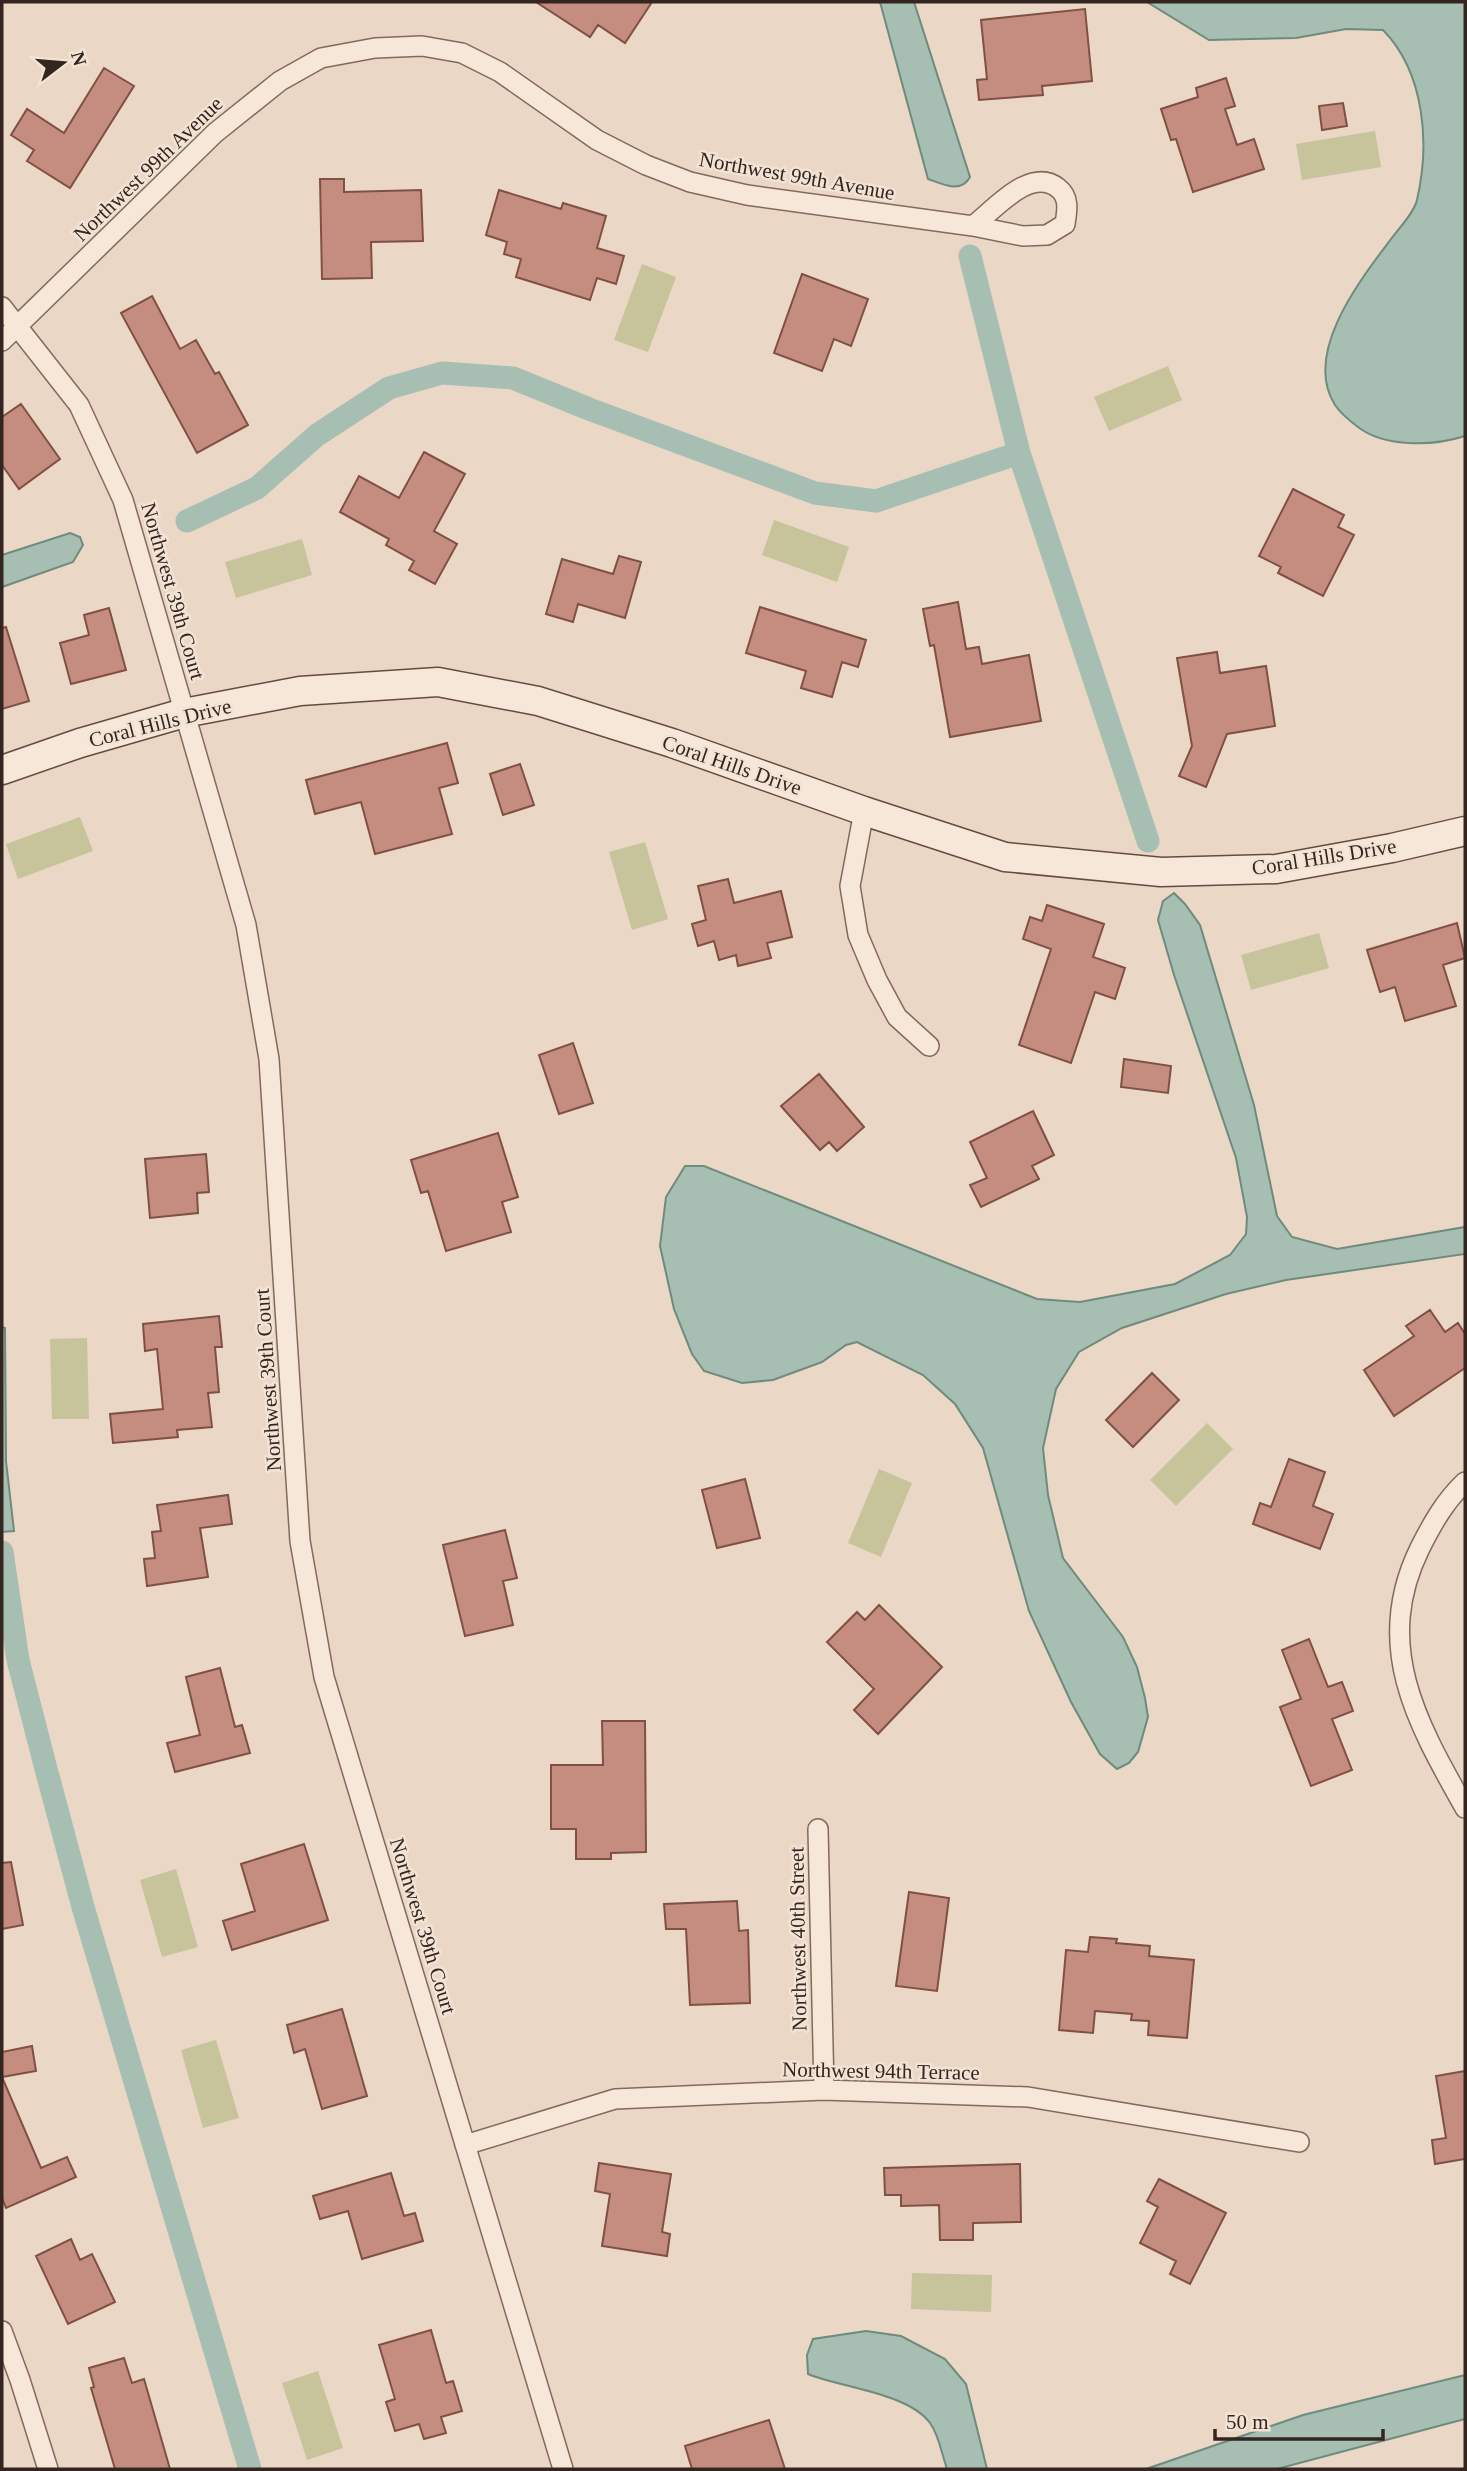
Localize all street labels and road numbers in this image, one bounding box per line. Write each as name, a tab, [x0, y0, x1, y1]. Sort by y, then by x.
street label: Northwest 99th Avenue	[68, 92, 228, 246]
street label: Northwest 99th Avenue	[697, 147, 897, 205]
street label: Northwest 39th Court	[136, 500, 210, 682]
street label: Coral Hills Drive	[86, 694, 234, 752]
street label: Coral Hills Drive	[659, 730, 805, 800]
street label: Coral Hills Drive	[1250, 834, 1398, 880]
street label: Northwest 39th Court	[250, 1288, 286, 1472]
street label: Northwest 39th Court	[385, 1835, 461, 2017]
street label: Northwest 40th Street	[784, 1846, 812, 2031]
street label: Northwest 94th Terrace	[782, 2057, 980, 2085]

